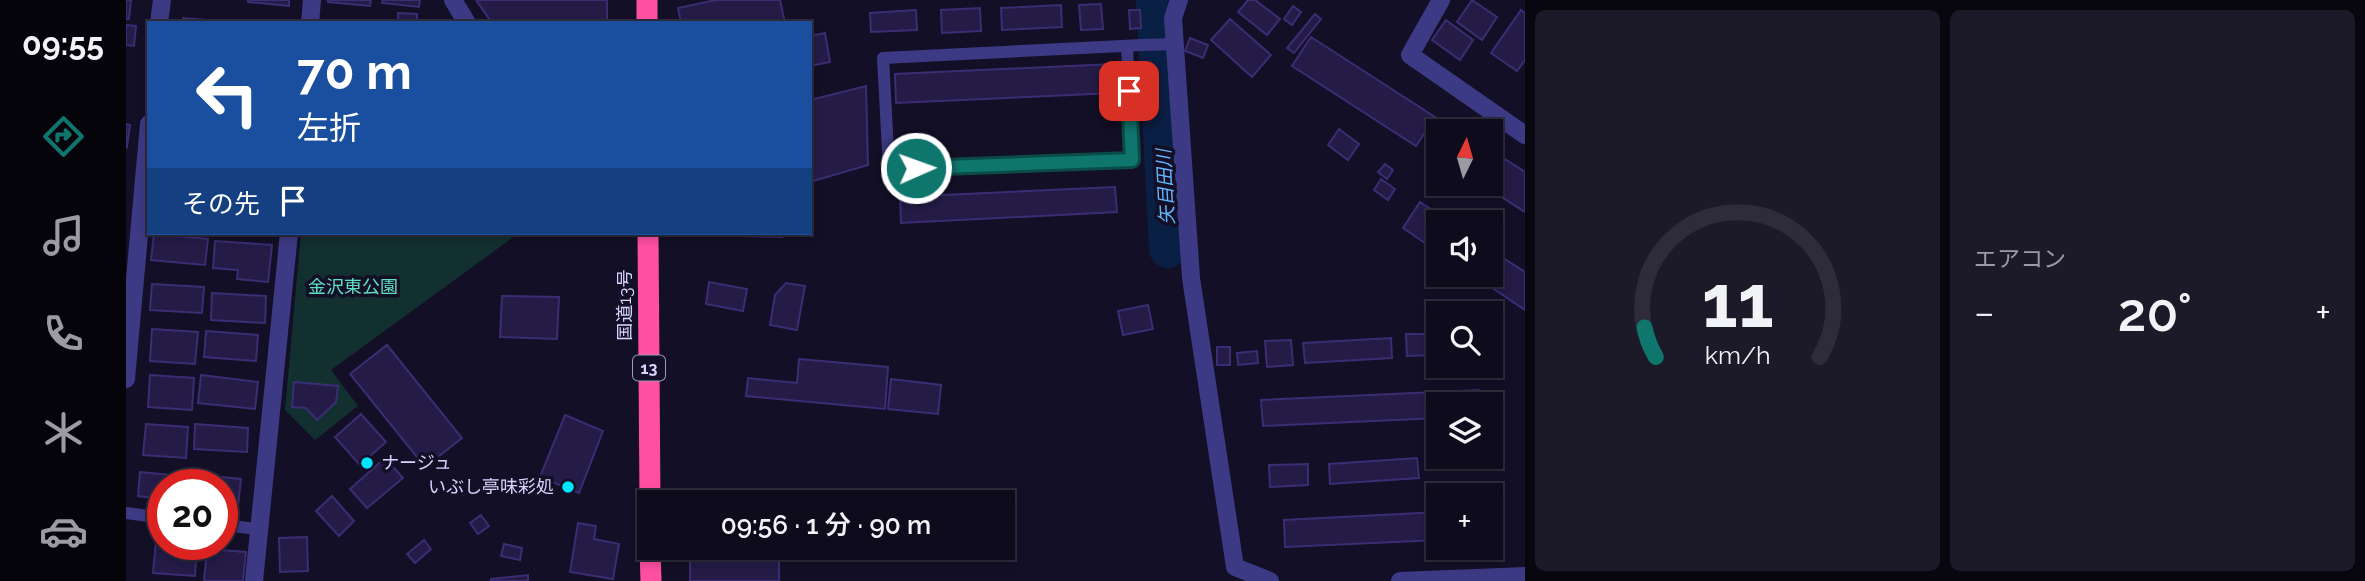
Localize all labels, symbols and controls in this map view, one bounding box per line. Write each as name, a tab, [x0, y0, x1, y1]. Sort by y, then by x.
text: 09:55	[22, 25, 104, 62]
text: 70 m	[297, 43, 412, 100]
icon: left	[182, 49, 273, 140]
pin	[1099, 61, 1159, 121]
icon: arrive	[1110, 72, 1148, 110]
text: 左折	[297, 109, 361, 146]
icon: directions	[39, 112, 88, 161]
north arrow	[1426, 119, 1503, 196]
map controls	[1426, 119, 1503, 560]
position arrow	[879, 131, 953, 205]
water label: 矢目田川	[1152, 146, 1178, 226]
icon: arrive	[274, 182, 312, 220]
text: その先	[182, 189, 260, 219]
button: sound	[1426, 210, 1503, 287]
icon: music	[39, 211, 88, 260]
text: エアコン	[1974, 245, 2066, 272]
text: 11	[1702, 259, 1773, 344]
street label: 国道13号	[614, 269, 635, 341]
park label: 金沢東公園	[308, 276, 398, 297]
text: 20°	[2118, 282, 2192, 343]
text: −	[1974, 290, 1994, 335]
text: +	[2315, 290, 2331, 335]
button: search	[1426, 301, 1503, 378]
icon: phone	[39, 309, 88, 358]
text: km/h	[1705, 339, 1770, 369]
road number: 13	[633, 356, 665, 380]
button: layers	[1426, 392, 1503, 469]
icon: climate	[39, 408, 88, 457]
place label: ナージュ	[381, 452, 451, 473]
marker: ナージュ	[359, 455, 375, 471]
speed limit sign: 20	[147, 469, 238, 560]
place label: いぶし亭味彩処	[428, 476, 554, 497]
marker: いぶし亭味彩処	[560, 479, 576, 495]
button: +	[1426, 483, 1503, 560]
icon: car	[39, 507, 88, 556]
text: 09:56 · 1 分 · 90 m	[721, 510, 931, 540]

